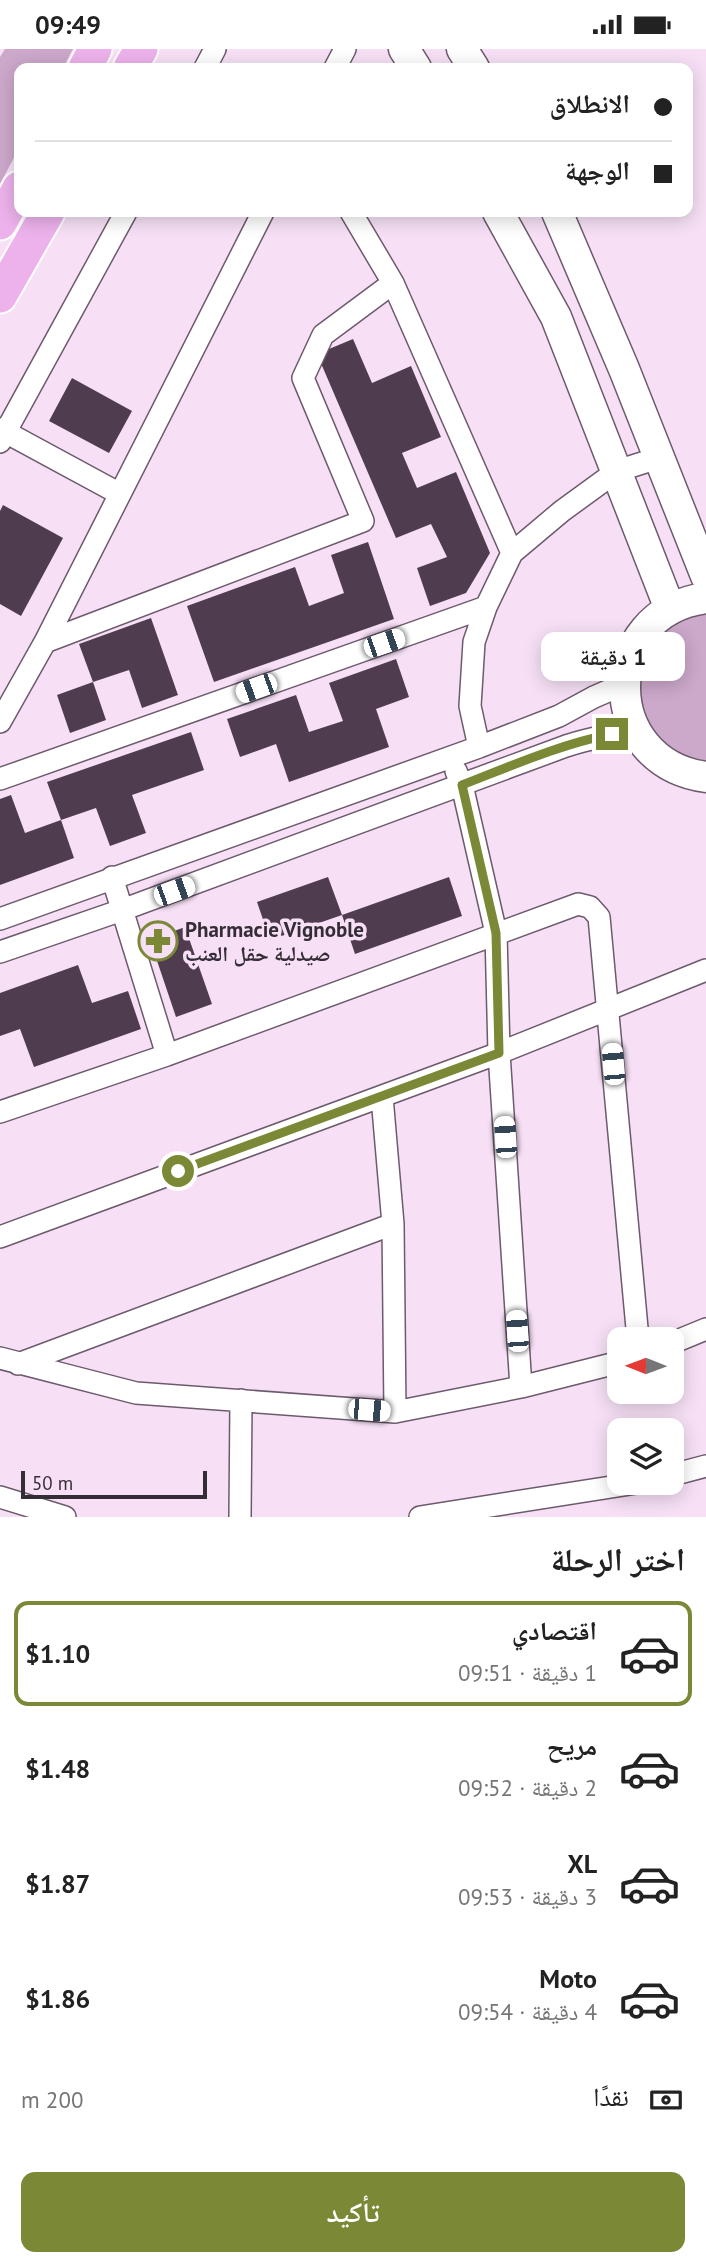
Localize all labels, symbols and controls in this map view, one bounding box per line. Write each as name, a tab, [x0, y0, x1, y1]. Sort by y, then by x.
text: 09:49	[35, 8, 101, 41]
text: الانطلاق	[550, 87, 630, 120]
text: الوجهة	[565, 154, 630, 187]
car	[361, 626, 408, 660]
callout: 1 دقيقة	[540, 633, 684, 681]
text: 1 دقيقة	[580, 642, 646, 671]
car	[233, 671, 280, 705]
route end	[596, 718, 628, 750]
car	[151, 874, 198, 908]
place label: Pharmacie Vignoble صيدلية حقل العنب	[185, 916, 364, 967]
pharmacy icon: Pharmacie Vignoble صيدلية حقل العنب	[137, 920, 179, 962]
car	[601, 1042, 626, 1086]
car	[494, 1115, 517, 1159]
route start	[162, 1155, 194, 1187]
car	[506, 1309, 529, 1353]
north arrow	[607, 1327, 684, 1403]
map controls	[607, 1327, 684, 1495]
car	[348, 1398, 391, 1422]
button: layers	[607, 1418, 684, 1495]
scale bar	[21, 1468, 206, 1500]
text: 50 m	[32, 1471, 73, 1495]
text: اختر الرحلة	[551, 1538, 685, 1580]
text: اقتصادي	[512, 1614, 597, 1647]
icon: car	[618, 1622, 681, 1685]
text: $1.10	[25, 1637, 90, 1670]
text: 1 دقيقة · 09:51	[458, 1658, 597, 1687]
text: مريح	[547, 1729, 597, 1762]
icon: car	[618, 1737, 681, 1800]
text: $1.48	[25, 1752, 90, 1785]
text: 2 دقيقة · 09:52	[458, 1773, 597, 1802]
text: XL	[567, 1847, 597, 1880]
icon: car	[618, 1852, 681, 1915]
text: $1.87	[25, 1867, 90, 1900]
text: 3 دقيقة · 09:53	[458, 1882, 597, 1911]
text: Moto	[539, 1962, 597, 1995]
icon: car	[618, 1967, 681, 2030]
text: $1.86	[25, 1982, 90, 2015]
text: 4 دقيقة · 09:54	[458, 1997, 597, 2026]
text: نقدًا	[593, 2080, 629, 2113]
icon: cash	[647, 2081, 685, 2119]
text: 200 m	[21, 2085, 83, 2114]
button: تأكيد	[21, 2172, 685, 2252]

